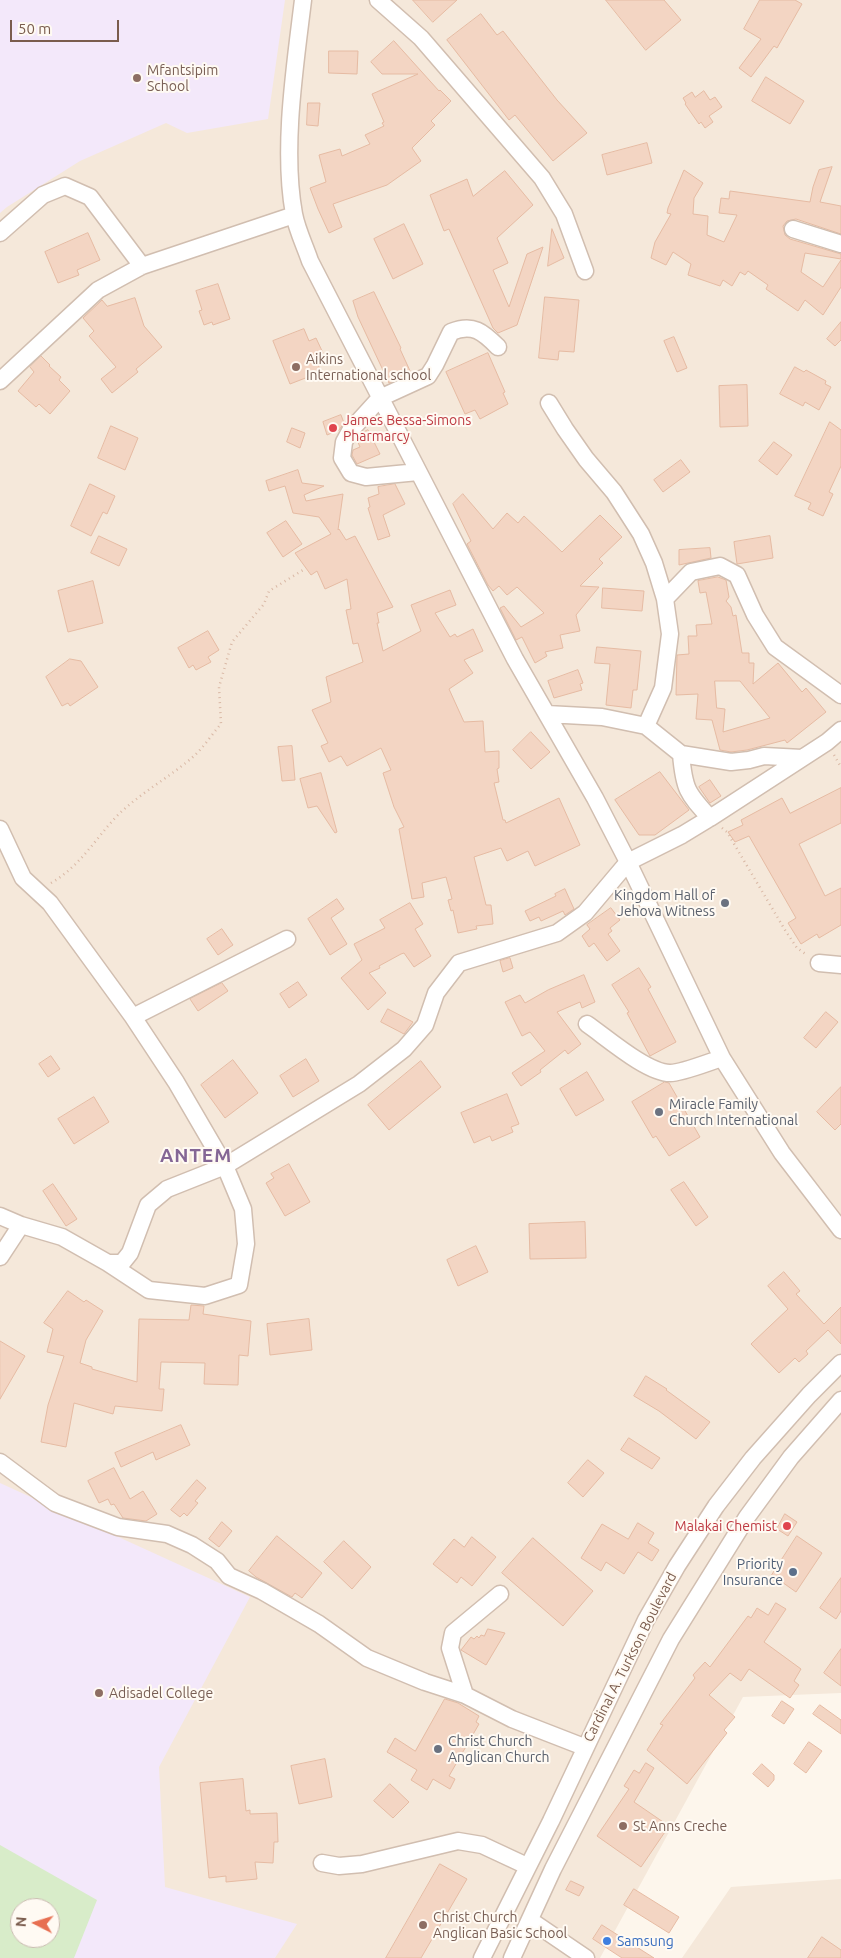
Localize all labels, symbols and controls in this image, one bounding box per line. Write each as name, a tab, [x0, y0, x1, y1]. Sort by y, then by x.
scale bar	[12, 10, 121, 42]
text: 50 m	[18, 20, 51, 37]
place label: Mfantsipim School	[147, 62, 218, 94]
marker: Mfantsipim School	[131, 72, 143, 84]
place label: Aikins International school	[306, 351, 431, 384]
marker: Aikins International school	[290, 361, 302, 373]
place label: James Bessa-Simons Pharmarcy	[343, 412, 471, 444]
marker: James Bessa-Simons Pharmarcy	[327, 422, 339, 434]
place label: Kingdom Hall of Jehova Witness	[614, 887, 715, 920]
marker: Kingdom Hall of Jehova Witness	[719, 897, 731, 909]
place label: Miracle Family Church International	[669, 1096, 798, 1128]
marker: Miracle Family Church International	[653, 1106, 665, 1118]
district label: ANTEM	[159, 1145, 233, 1167]
place label: Malakai Chemist	[675, 1518, 777, 1534]
marker: Malakai Chemist	[781, 1520, 793, 1532]
place label: Priority Insurance	[723, 1556, 783, 1588]
marker: Priority Insurance	[787, 1566, 799, 1578]
street label: Cardinal A. Turkson Boulevard	[580, 1569, 680, 1745]
place label: Adisadel College	[109, 1685, 213, 1701]
marker: Adisadel College	[93, 1687, 105, 1699]
place label: Christ Church Anglican Church	[448, 1733, 549, 1765]
marker: Christ Church Anglican Church	[432, 1743, 444, 1755]
place label: St Anns Creche	[633, 1818, 727, 1834]
marker: St Anns Creche	[617, 1820, 629, 1832]
north arrow	[10, 1898, 60, 1948]
place label: Christ Church Anglican Basic School	[433, 1909, 567, 1941]
text: N	[13, 1916, 29, 1928]
marker: Christ Church Anglican Basic School	[417, 1919, 429, 1931]
place label: Samsung	[617, 1933, 674, 1949]
marker: Samsung	[601, 1935, 613, 1947]

